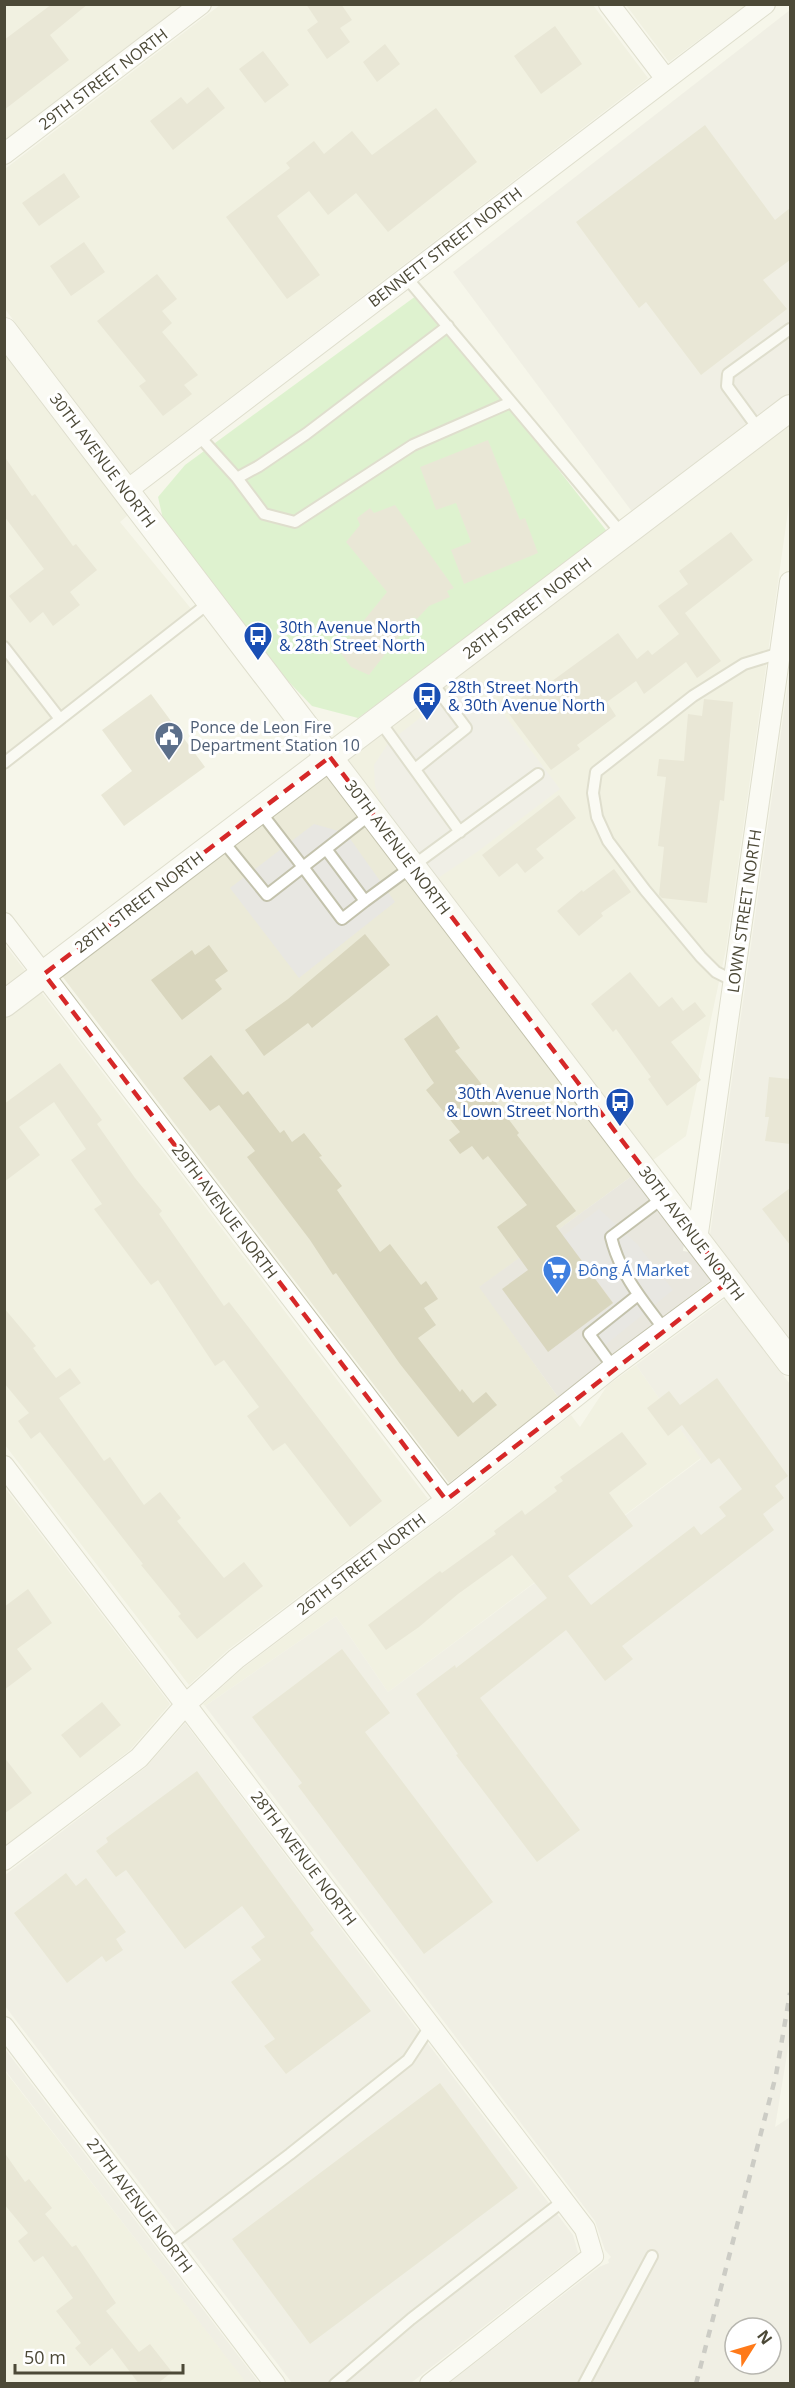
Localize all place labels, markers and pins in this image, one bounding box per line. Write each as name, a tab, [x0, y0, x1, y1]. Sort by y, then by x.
place label: 30th Avenue North & 28th Street North	[279, 616, 425, 656]
bus stop icon: 30th Avenue North & 28th Street North	[242, 620, 274, 662]
place label: 28th Street North & 30th Avenue North	[448, 676, 605, 716]
bus stop icon: 28th Street North & 30th Avenue North	[411, 680, 443, 722]
place label: Ponce de Leon Fire Department Station 10	[190, 716, 360, 756]
public building icon: Ponce de Leon Fire Department Station 10	[153, 720, 185, 762]
place label: 30th Avenue North & Lown Street North	[446, 1082, 599, 1122]
bus stop icon: 30th Avenue North & Lown Street North	[604, 1086, 636, 1128]
supermarket icon: Đông Á Market	[541, 1254, 573, 1296]
place label: Đông Á Market	[578, 1259, 689, 1281]

